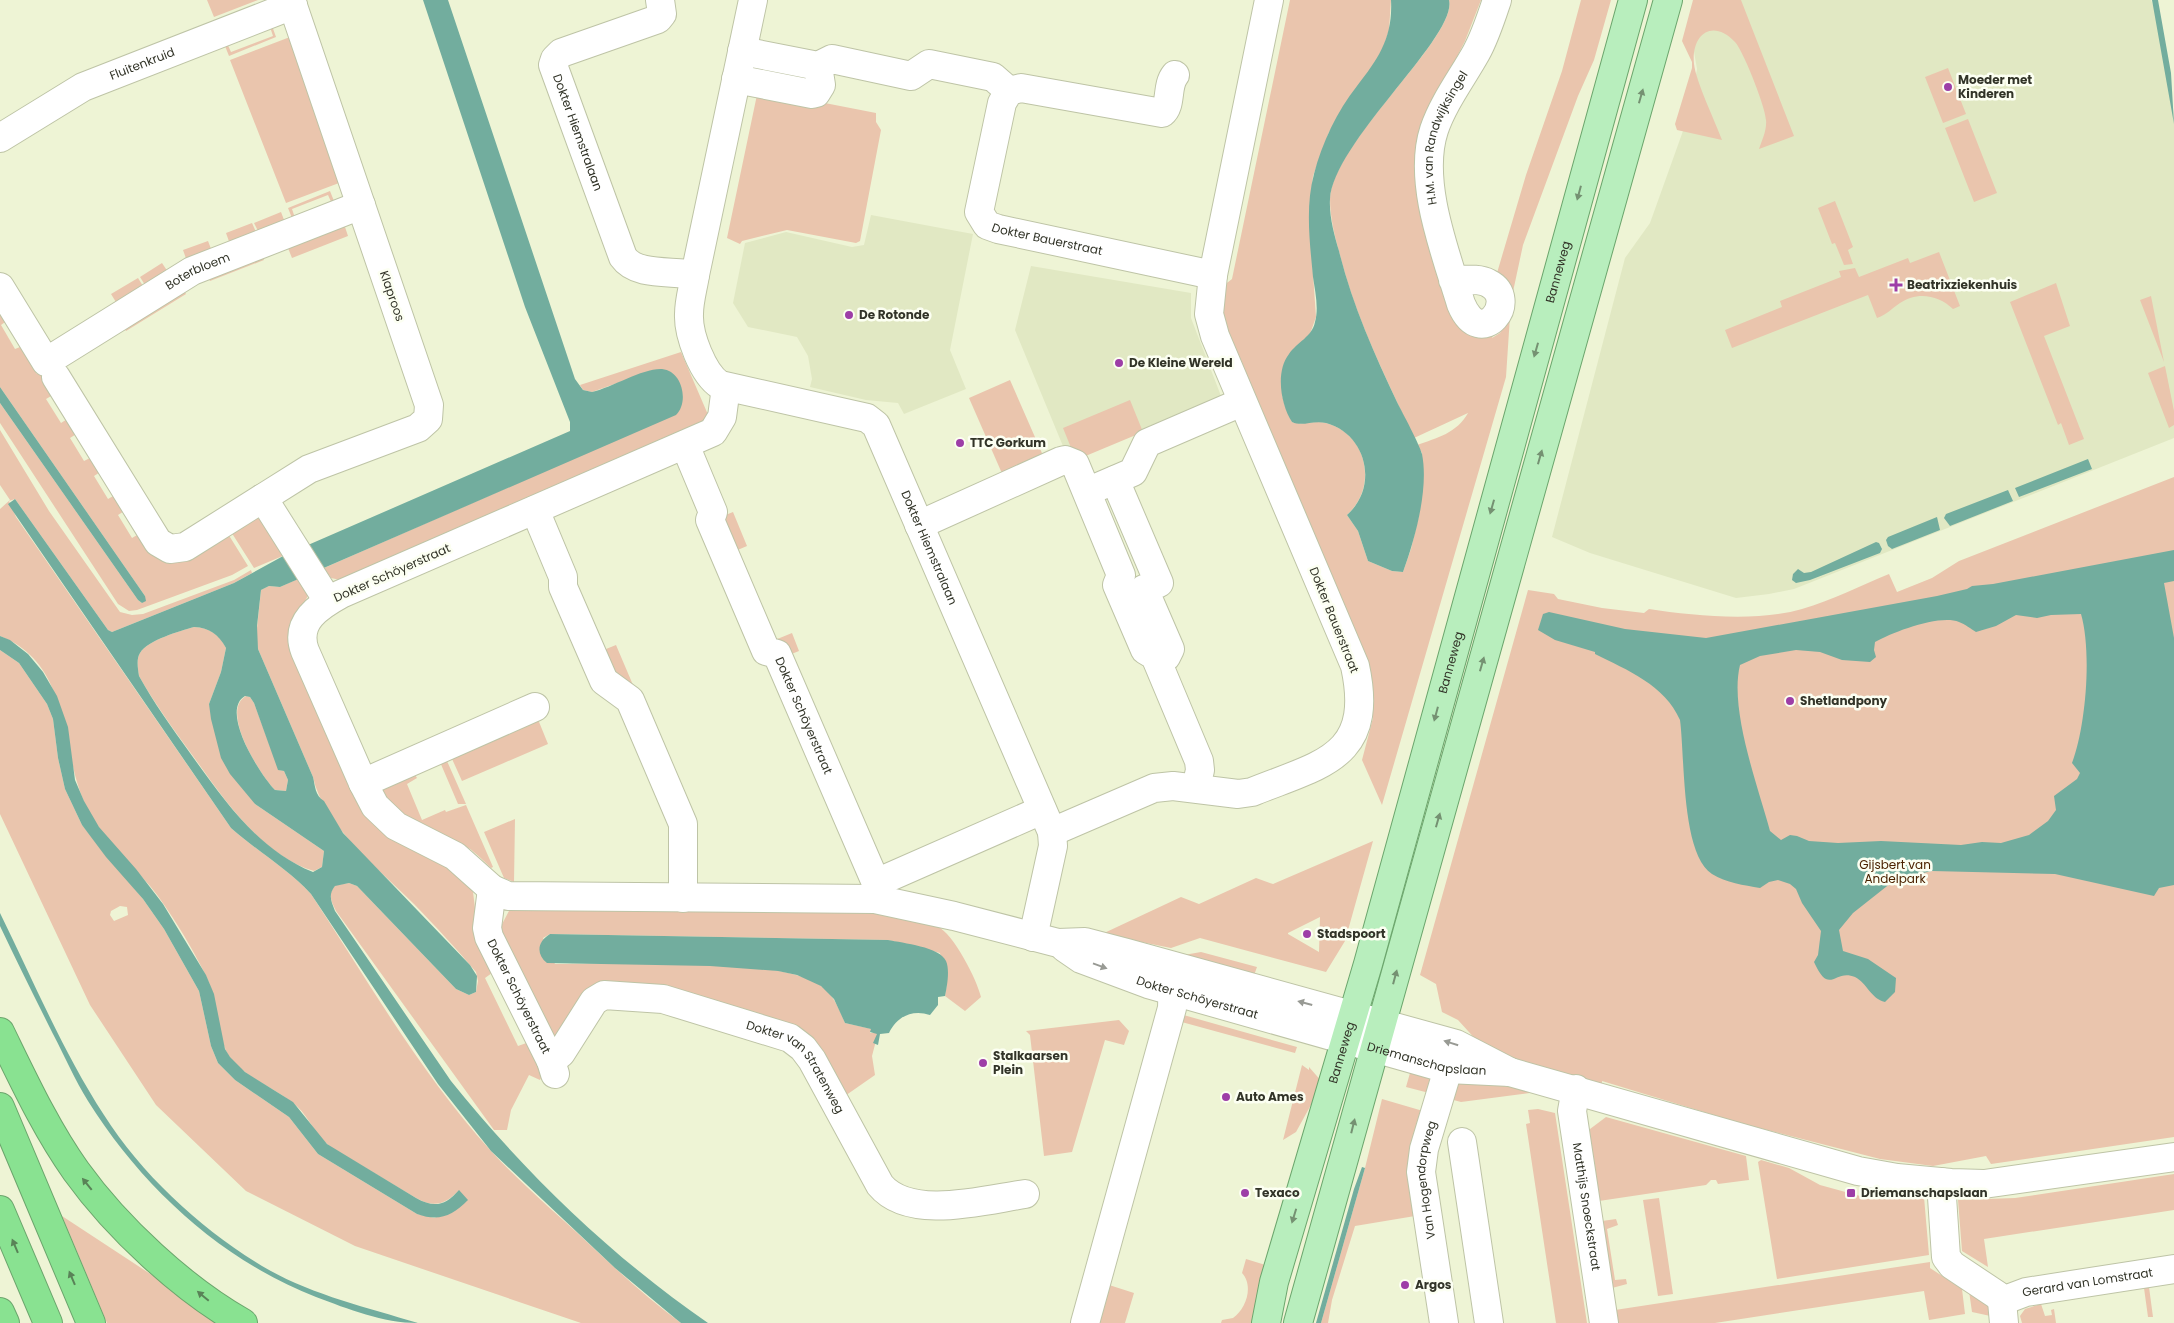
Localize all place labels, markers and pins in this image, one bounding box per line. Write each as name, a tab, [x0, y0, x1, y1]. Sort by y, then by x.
place label: Moeder met Kinderen	[1958, 71, 2032, 102]
marker: Moeder met Kinderen	[1942, 81, 1954, 93]
place label: Beatrixziekenhuis	[1907, 276, 2018, 293]
marker: Beatrixziekenhuis	[1889, 278, 1903, 292]
place label: De Rotonde	[859, 306, 930, 323]
marker: De Rotonde	[843, 309, 855, 321]
place label: De Kleine Wereld	[1129, 354, 1233, 371]
marker: De Kleine Wereld	[1113, 357, 1125, 369]
place label: TTC Gorkum	[970, 434, 1046, 451]
marker: TTC Gorkum	[954, 437, 966, 449]
place label: Shetlandpony	[1800, 692, 1888, 709]
marker: Shetlandpony	[1784, 695, 1796, 707]
place label: Stadspoort	[1317, 925, 1386, 942]
marker: Stadspoort	[1301, 928, 1313, 940]
place label: Stalkaarsen Plein	[993, 1047, 1068, 1078]
marker: Stalkaarsen Plein	[977, 1057, 989, 1069]
place label: Auto Ames	[1236, 1088, 1304, 1105]
marker: Auto Ames	[1220, 1091, 1232, 1103]
place label: Texaco	[1255, 1184, 1300, 1201]
place label: Driemanschapslaan	[1861, 1184, 1988, 1201]
marker: Texaco	[1239, 1187, 1251, 1199]
marker: Driemanschapslaan	[1845, 1187, 1857, 1199]
place label: Argos	[1415, 1276, 1452, 1293]
marker: Argos	[1399, 1279, 1411, 1291]

